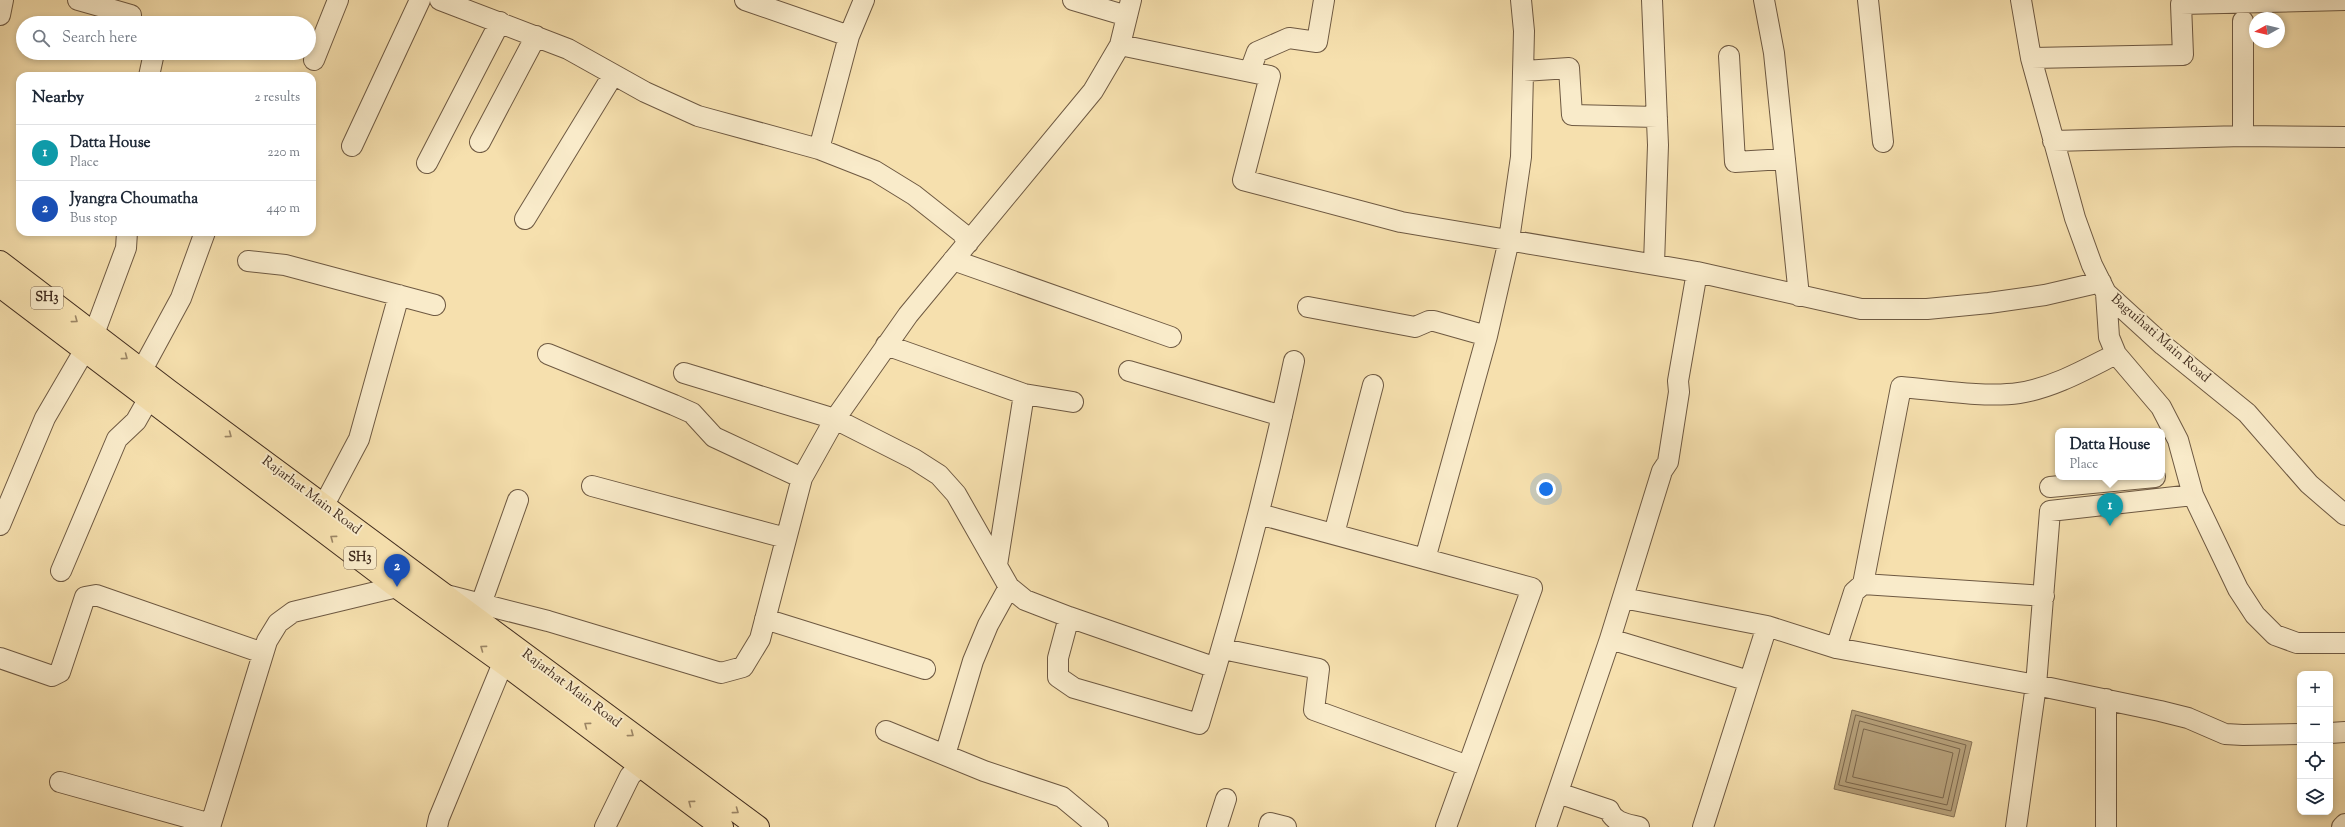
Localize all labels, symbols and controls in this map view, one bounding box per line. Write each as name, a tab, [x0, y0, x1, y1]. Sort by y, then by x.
north arrow	[2249, 12, 2285, 48]
search box	[16, 16, 316, 60]
icon: search	[30, 27, 52, 49]
text: Search here	[62, 28, 137, 49]
text: Nearby	[32, 86, 84, 110]
text: 2 results	[255, 89, 300, 107]
text: Datta House	[70, 133, 151, 154]
text: 1	[43, 144, 47, 162]
text: 220 m	[267, 144, 300, 162]
text: Place	[70, 154, 99, 172]
text: Jyangra Choumatha	[70, 189, 198, 210]
text: 2	[42, 200, 48, 218]
text: 440 m	[267, 200, 300, 218]
text: Bus stop	[70, 210, 117, 228]
road number: SH3	[31, 287, 63, 309]
street label: Baguihati Main Road	[2106, 290, 2214, 388]
one-way arrow	[71, 315, 78, 322]
one-way arrow	[120, 352, 127, 359]
popup	[2055, 428, 2165, 480]
one-way arrow	[224, 430, 231, 437]
text: Datta House	[2070, 435, 2150, 456]
street label: Rajarhat Main Road	[257, 452, 365, 540]
text: Place	[2070, 456, 2098, 474]
your location	[1536, 479, 1556, 499]
pin: 1	[2097, 493, 2123, 526]
one-way arrow	[330, 536, 337, 543]
road number: SH3	[344, 547, 376, 569]
pin: 2	[384, 554, 410, 587]
street label: Rajarhat Main Road	[517, 645, 625, 733]
one-way arrow	[480, 646, 487, 653]
map controls	[2297, 671, 2333, 815]
button: +	[2297, 671, 2333, 707]
button: −	[2297, 707, 2333, 743]
one-way arrow	[584, 722, 591, 730]
one-way arrow	[627, 730, 634, 737]
button: locate	[2297, 743, 2333, 779]
button: layers	[2297, 779, 2333, 815]
one-way arrow	[688, 801, 695, 808]
one-way arrow	[732, 806, 739, 813]

